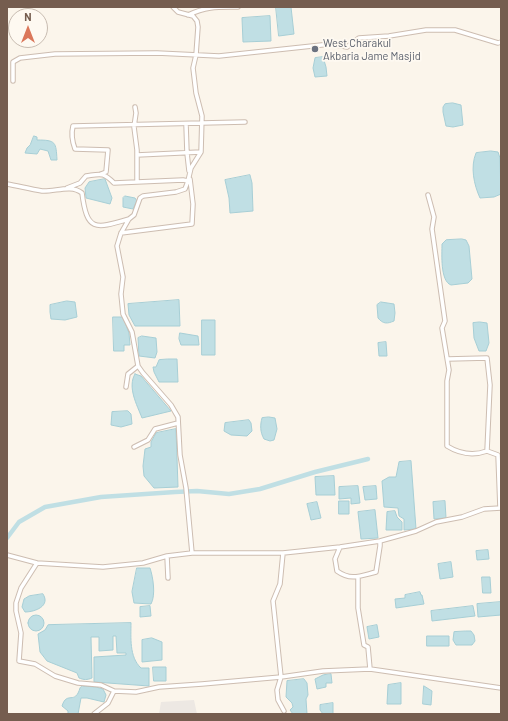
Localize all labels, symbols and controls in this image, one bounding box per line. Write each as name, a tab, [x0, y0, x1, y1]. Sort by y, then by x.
north arrow	[8, 8, 48, 48]
text: N	[24, 10, 32, 23]
place label: West Charakul Akbaria Jame Masjid	[323, 36, 421, 62]
marker: West Charakul Akbaria Jame Masjid	[310, 44, 320, 54]

